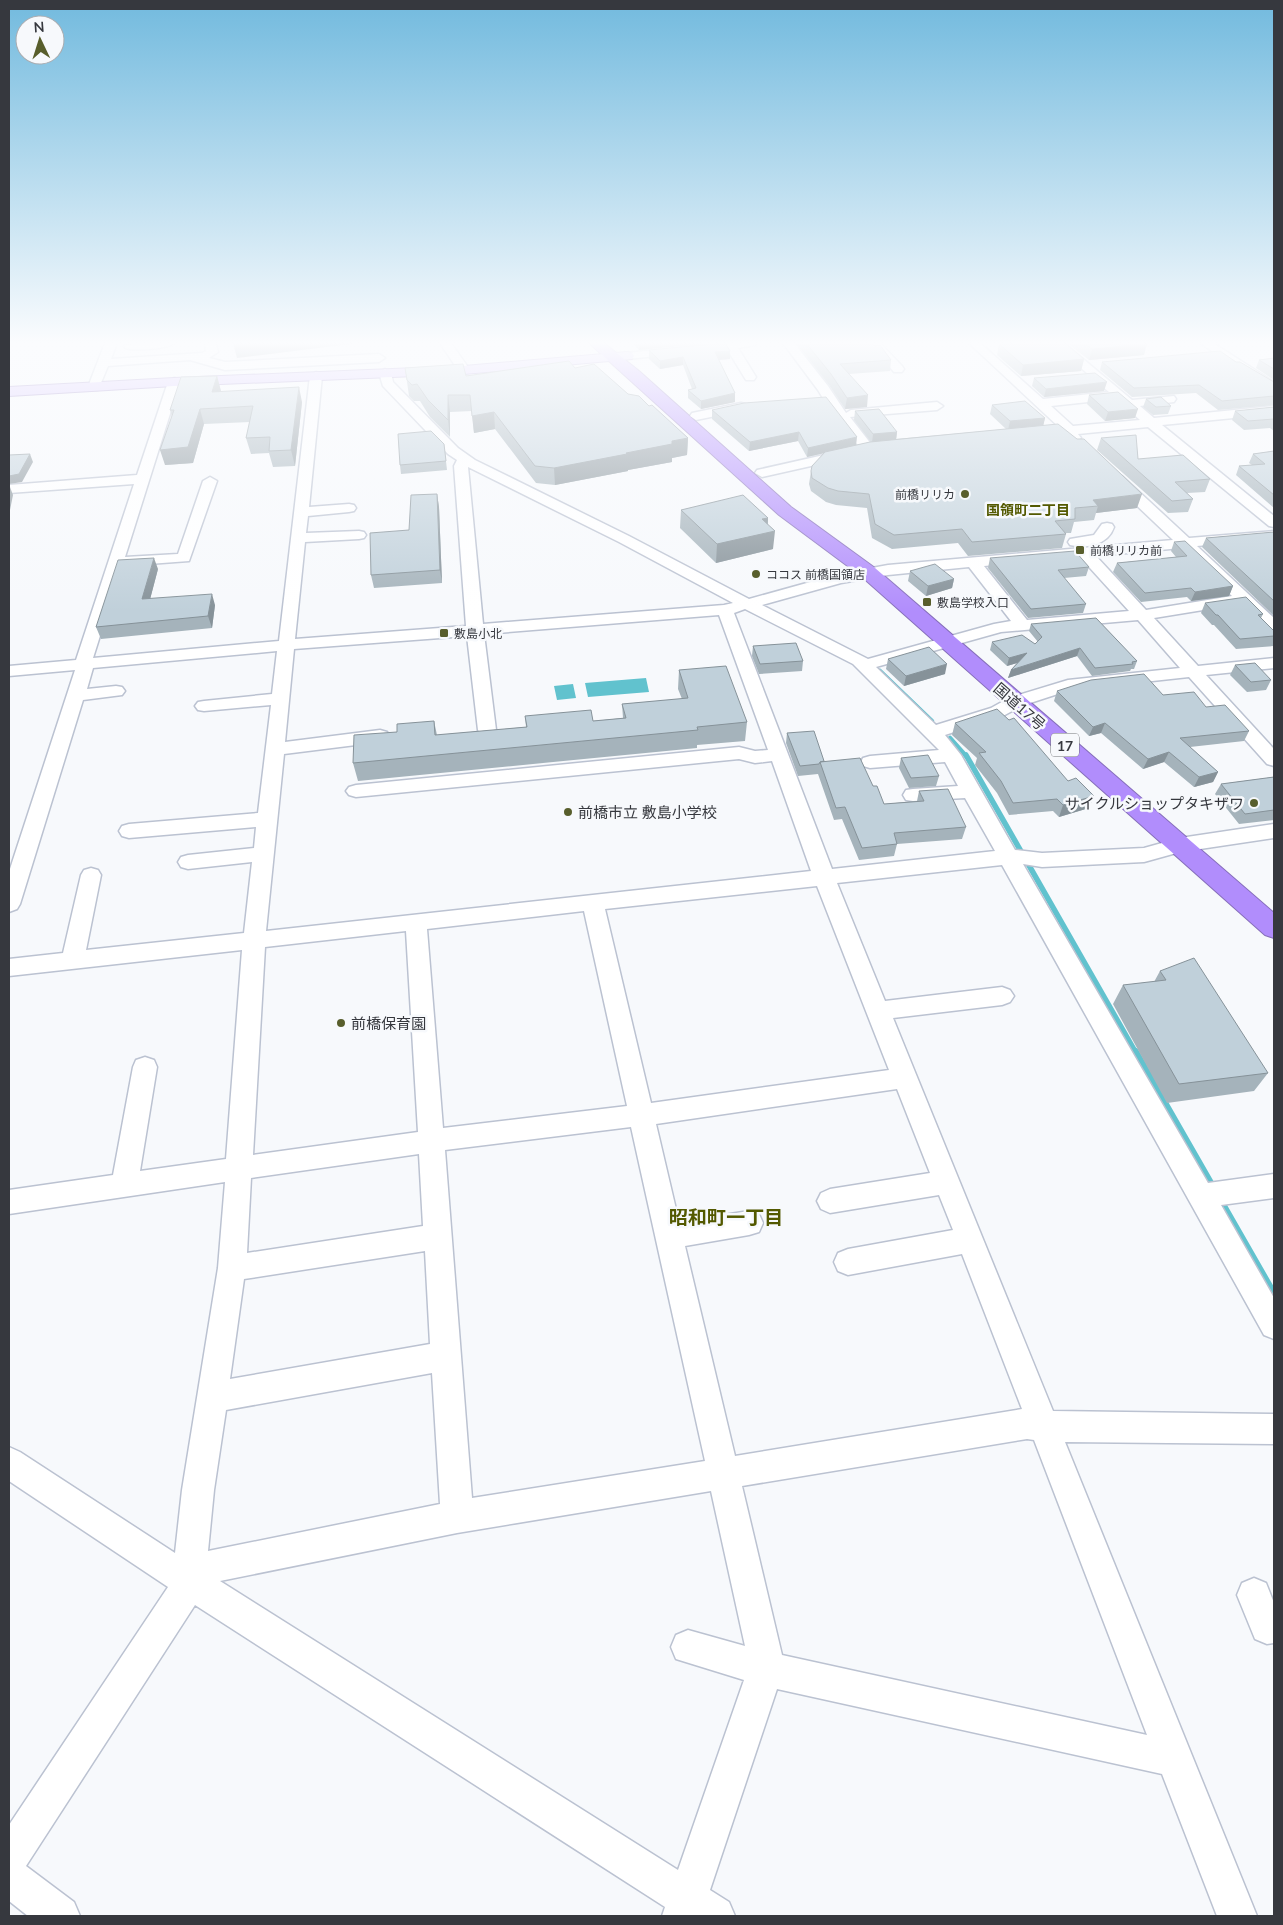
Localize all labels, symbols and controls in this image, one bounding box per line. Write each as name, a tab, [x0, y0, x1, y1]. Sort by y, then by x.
north arrow	[15, 15, 65, 65]
text: N	[33, 18, 45, 35]
place label: 前橋リリカ	[895, 487, 955, 502]
marker: 前橋リリカ	[959, 488, 971, 500]
district label: 国領町二丁目	[986, 501, 1070, 518]
place label: 前橋リリカ前	[1090, 543, 1162, 558]
marker: 前橋リリカ前	[1074, 544, 1086, 556]
place label: ココス 前橋国領店	[766, 567, 865, 582]
marker: ココス 前橋国領店	[750, 568, 762, 580]
place label: 敷島学校入口	[937, 595, 1009, 610]
marker: 敷島学校入口	[921, 596, 933, 608]
place label: 敷島小北	[454, 626, 502, 641]
marker: 敷島小北	[438, 627, 450, 639]
street label: 国道17号	[991, 679, 1049, 733]
road number: 17	[1051, 734, 1079, 756]
place label: サイクルショップタキザワ	[1065, 794, 1244, 812]
marker: サイクルショップタキザワ	[1248, 797, 1260, 809]
place label: 前橋市立 敷島小学校	[578, 803, 717, 821]
marker: 前橋市立 敷島小学校	[562, 806, 574, 818]
place label: 前橋保育園	[351, 1014, 426, 1032]
marker: 前橋保育園	[335, 1017, 347, 1029]
district label: 昭和町一丁目	[669, 1205, 783, 1228]

